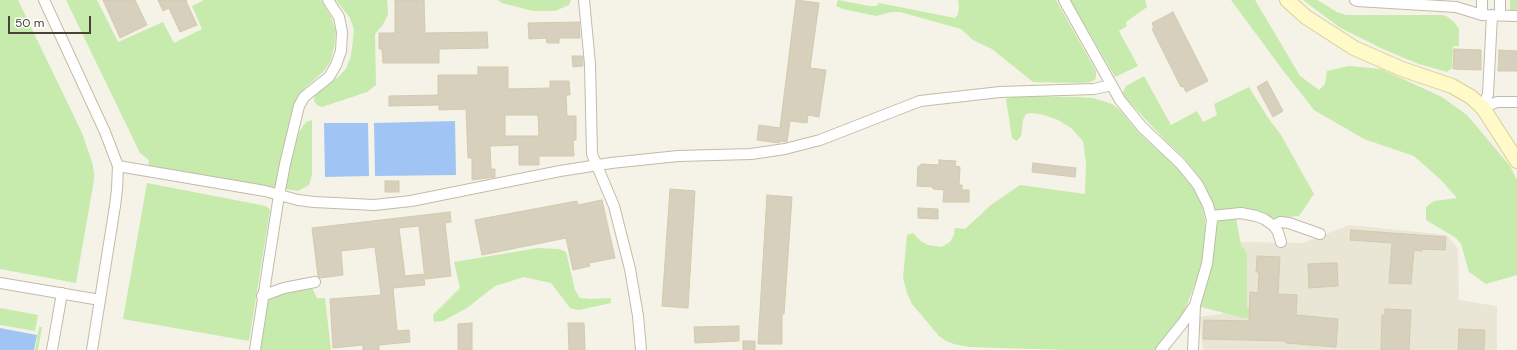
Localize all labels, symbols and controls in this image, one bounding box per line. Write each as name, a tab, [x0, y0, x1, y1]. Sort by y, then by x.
scale bar	[10, 8, 93, 34]
text: 50 m	[15, 15, 44, 31]

